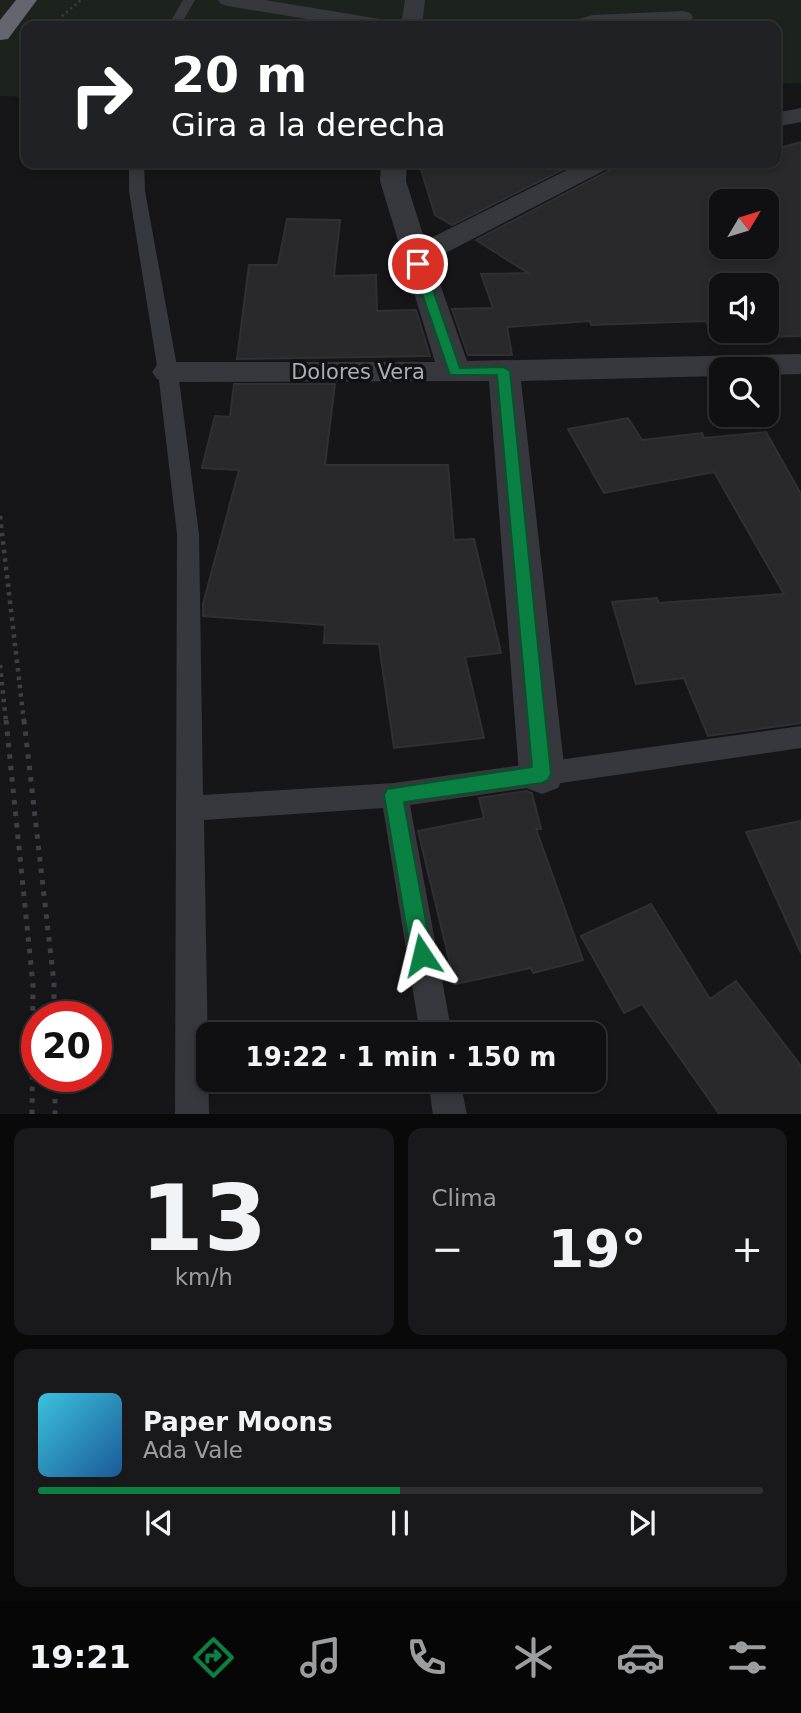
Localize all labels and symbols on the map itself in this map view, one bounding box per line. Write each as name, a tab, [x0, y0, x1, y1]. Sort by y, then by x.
north arrow	[709, 189, 779, 259]
pin	[388, 234, 448, 294]
street label: Dolores Vera	[291, 360, 425, 384]
position arrow	[385, 918, 459, 992]
speed limit sign: 20	[21, 1001, 112, 1092]

